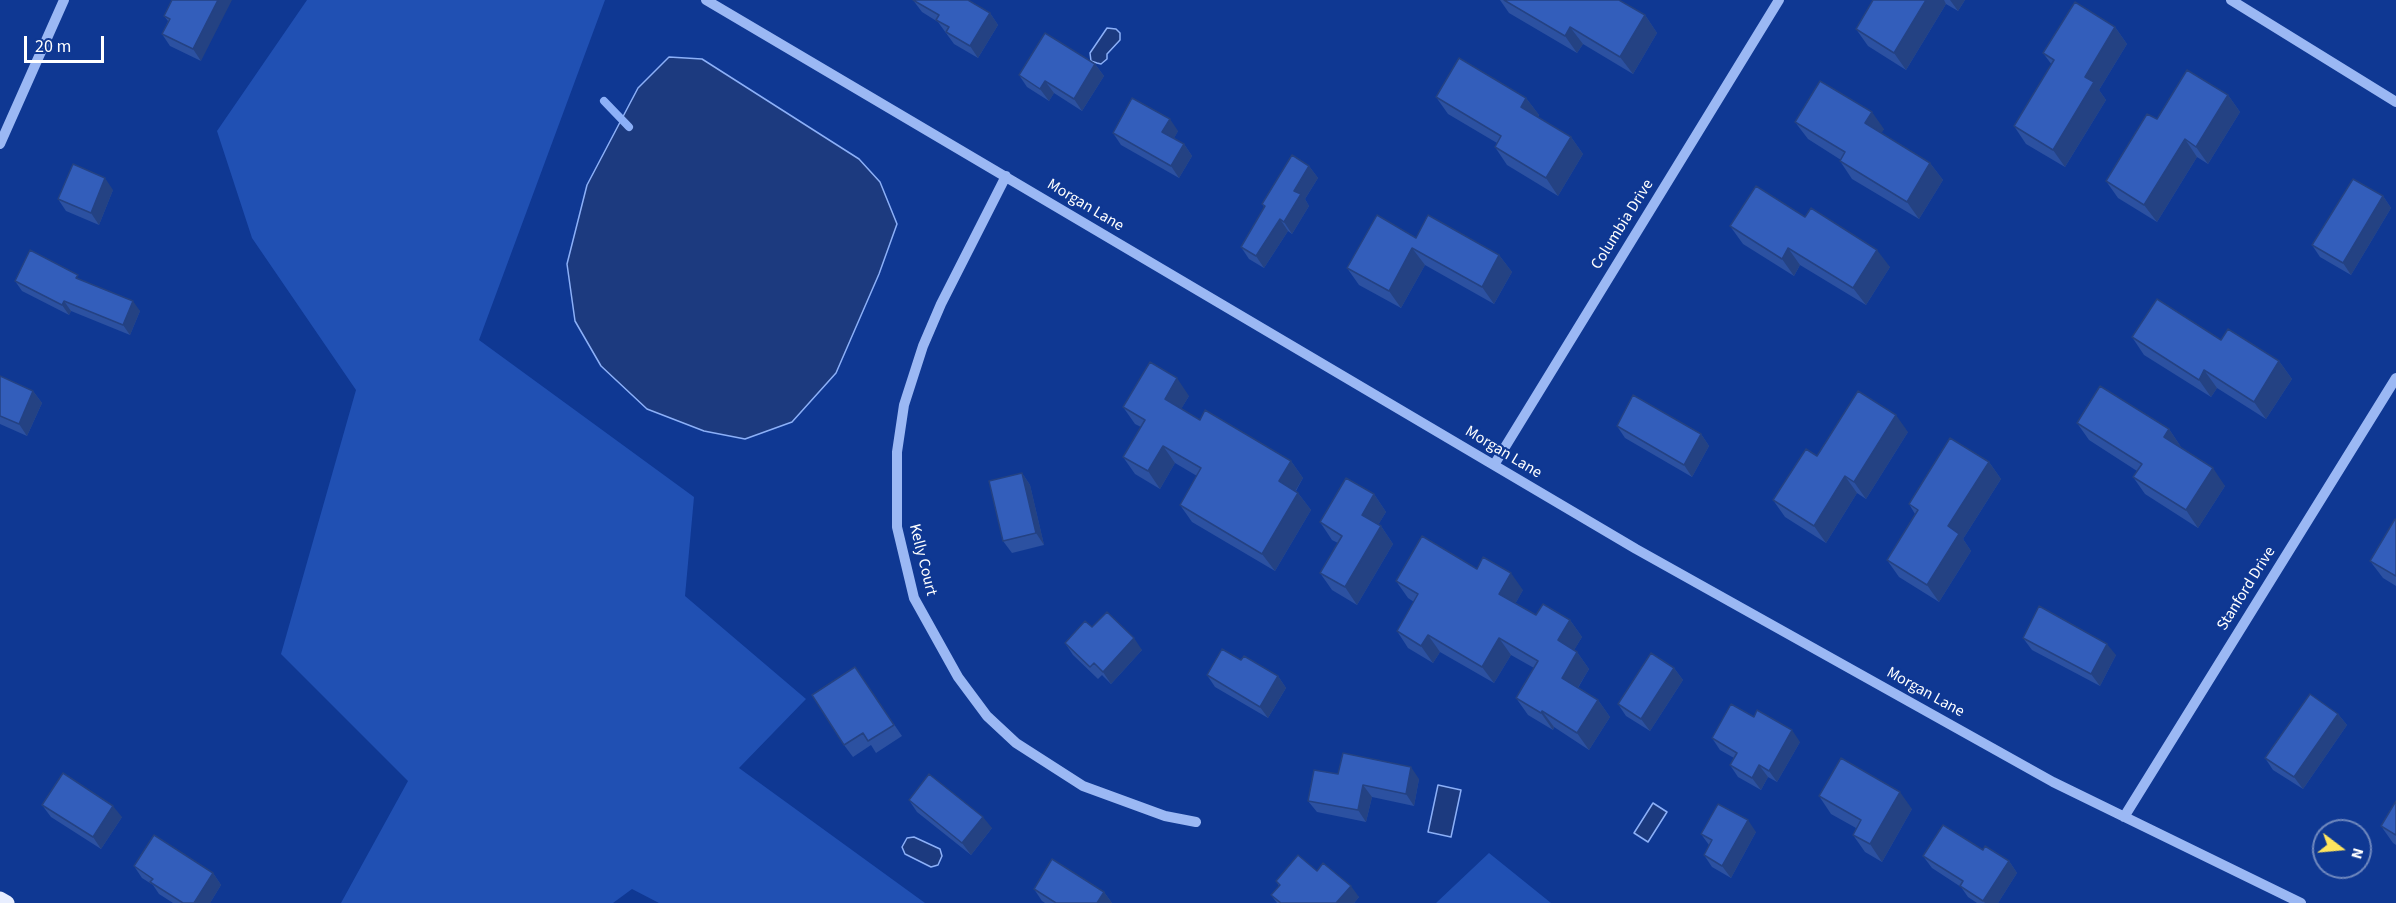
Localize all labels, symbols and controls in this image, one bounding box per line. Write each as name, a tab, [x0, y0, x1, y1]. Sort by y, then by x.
scale bar	[27, 24, 106, 62]
text: 20 m	[35, 34, 71, 59]
street label: Morgan Lane	[1043, 176, 1127, 236]
street label: Columbia Drive	[1588, 176, 1658, 274]
street label: Morgan Lane	[1461, 423, 1545, 483]
street label: Kelly Court	[904, 522, 940, 598]
street label: Stanford Drive	[2214, 543, 2280, 635]
street label: Morgan Lane	[1883, 664, 1967, 722]
north arrow	[2312, 819, 2372, 879]
text: N	[2345, 845, 2369, 862]

